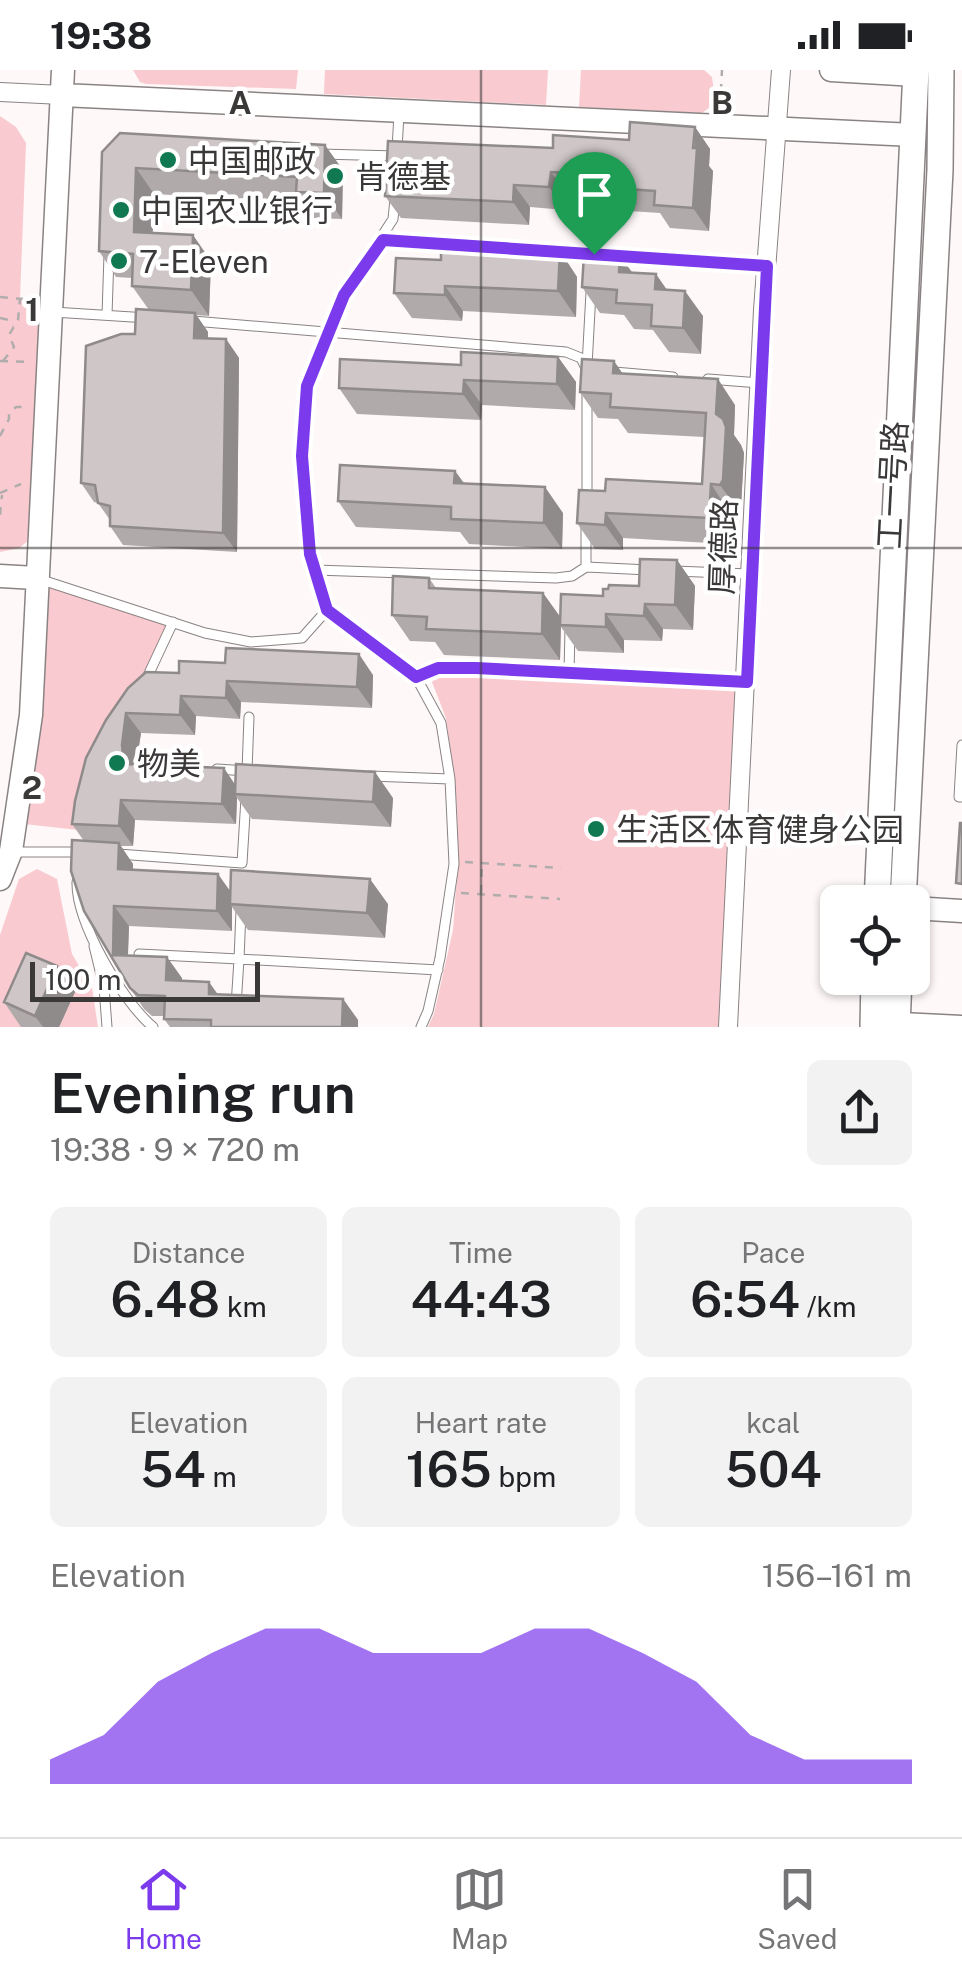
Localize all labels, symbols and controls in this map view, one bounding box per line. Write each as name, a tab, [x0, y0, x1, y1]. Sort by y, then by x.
text: 19:38	[50, 13, 152, 58]
text: A	[228, 84, 252, 121]
text: B	[711, 84, 733, 121]
place label: 中国邮政	[188, 142, 316, 179]
marker: 中国邮政	[157, 149, 179, 171]
pin	[552, 152, 637, 255]
place label: 肯德基	[355, 158, 451, 195]
marker: 肯德基	[324, 165, 346, 187]
icon: arrive	[567, 167, 622, 222]
place label: 中国农业银行	[141, 192, 333, 229]
marker: 中国农业银行	[110, 199, 132, 221]
place label: 7-Eleven	[139, 243, 269, 280]
marker: 7-Eleven	[108, 250, 130, 272]
text: 1	[25, 291, 39, 328]
street label: 工一号路	[870, 420, 914, 550]
street label: 厚德路	[703, 498, 743, 596]
place label: 物美	[137, 745, 201, 782]
marker: 物美	[106, 752, 128, 774]
text: 2	[22, 769, 42, 806]
place label: 生活区体育健身公园	[616, 811, 904, 848]
marker: 生活区体育健身公园	[585, 818, 607, 840]
map controls	[820, 885, 930, 995]
button: locate	[820, 885, 930, 995]
scale bar	[30, 957, 260, 1001]
text: 100 m	[45, 963, 122, 996]
button: share	[807, 1060, 912, 1165]
text: Evening run	[50, 1061, 356, 1125]
text: 19:38 · 9 × 720 m	[50, 1131, 300, 1168]
text: Distance	[132, 1236, 245, 1269]
text: Time	[449, 1236, 513, 1269]
text: Pace	[741, 1236, 805, 1269]
text: 6.48	[110, 1269, 220, 1328]
text: 44:43	[410, 1269, 552, 1328]
text: 6:54	[690, 1269, 800, 1328]
text: km	[220, 1290, 267, 1323]
text: /km	[800, 1290, 856, 1323]
text: Elevation	[129, 1406, 248, 1439]
text: Heart rate	[415, 1406, 547, 1439]
text: kcal	[746, 1406, 800, 1439]
text: 54	[141, 1439, 206, 1498]
text: 165	[406, 1439, 492, 1498]
text: 504	[725, 1439, 822, 1498]
text: m	[206, 1460, 237, 1493]
text: bpm	[492, 1460, 556, 1493]
text: Elevation	[50, 1557, 186, 1594]
text: 156–161 m	[762, 1557, 912, 1594]
tab: Home	[125, 1862, 202, 1955]
tab: Map	[451, 1862, 508, 1955]
tab: Saved	[757, 1862, 837, 1955]

